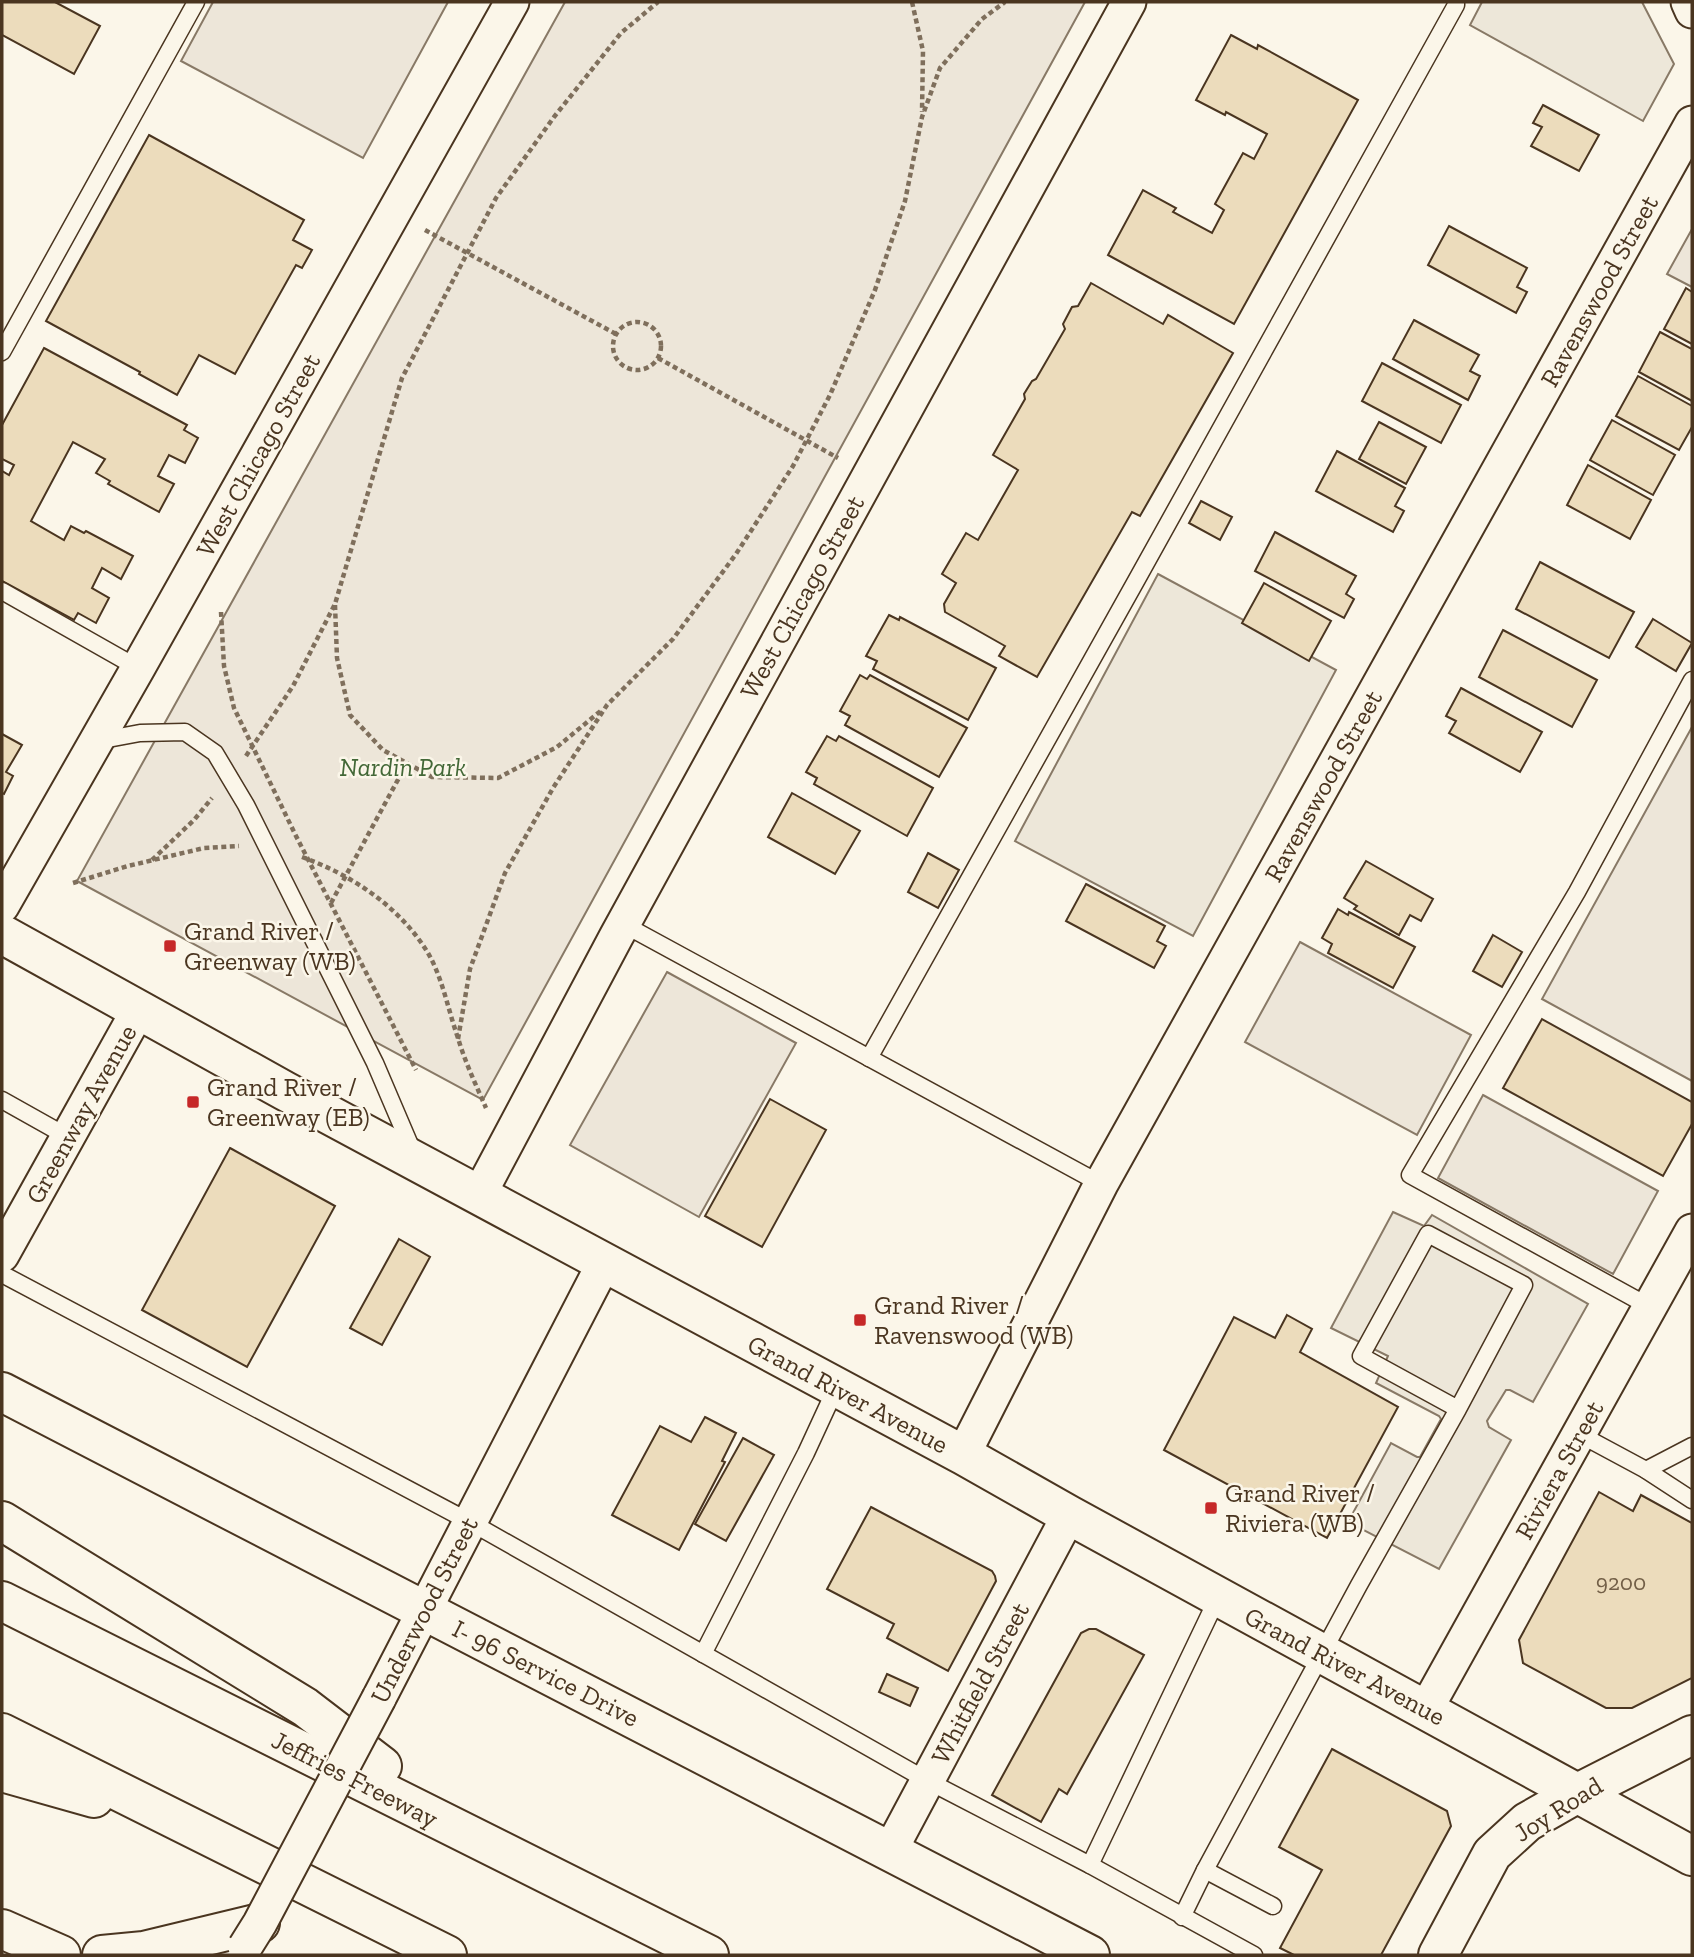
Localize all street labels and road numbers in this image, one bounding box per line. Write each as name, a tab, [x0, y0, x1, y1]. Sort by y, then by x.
street label: Ravenswood Street	[1533, 189, 1665, 392]
street label: West Chicago Street	[189, 347, 327, 562]
street label: West Chicago Street	[733, 489, 871, 704]
street label: Ravenswood Street	[1257, 684, 1389, 887]
street label: Greenway Avenue	[19, 1019, 143, 1209]
street label: Grand River Avenue	[742, 1328, 954, 1460]
street label: Riviera Street	[1508, 1395, 1610, 1545]
street label: Underwood Street	[363, 1511, 485, 1709]
street label: Whitfield Street	[924, 1596, 1036, 1769]
street label: Grand River Avenue	[1239, 1600, 1451, 1732]
street label: I- 96 Service Drive	[447, 1612, 645, 1734]
street label: Jeffries Freeway	[267, 1723, 444, 1835]
street label: Joy Road	[1508, 1769, 1608, 1849]

